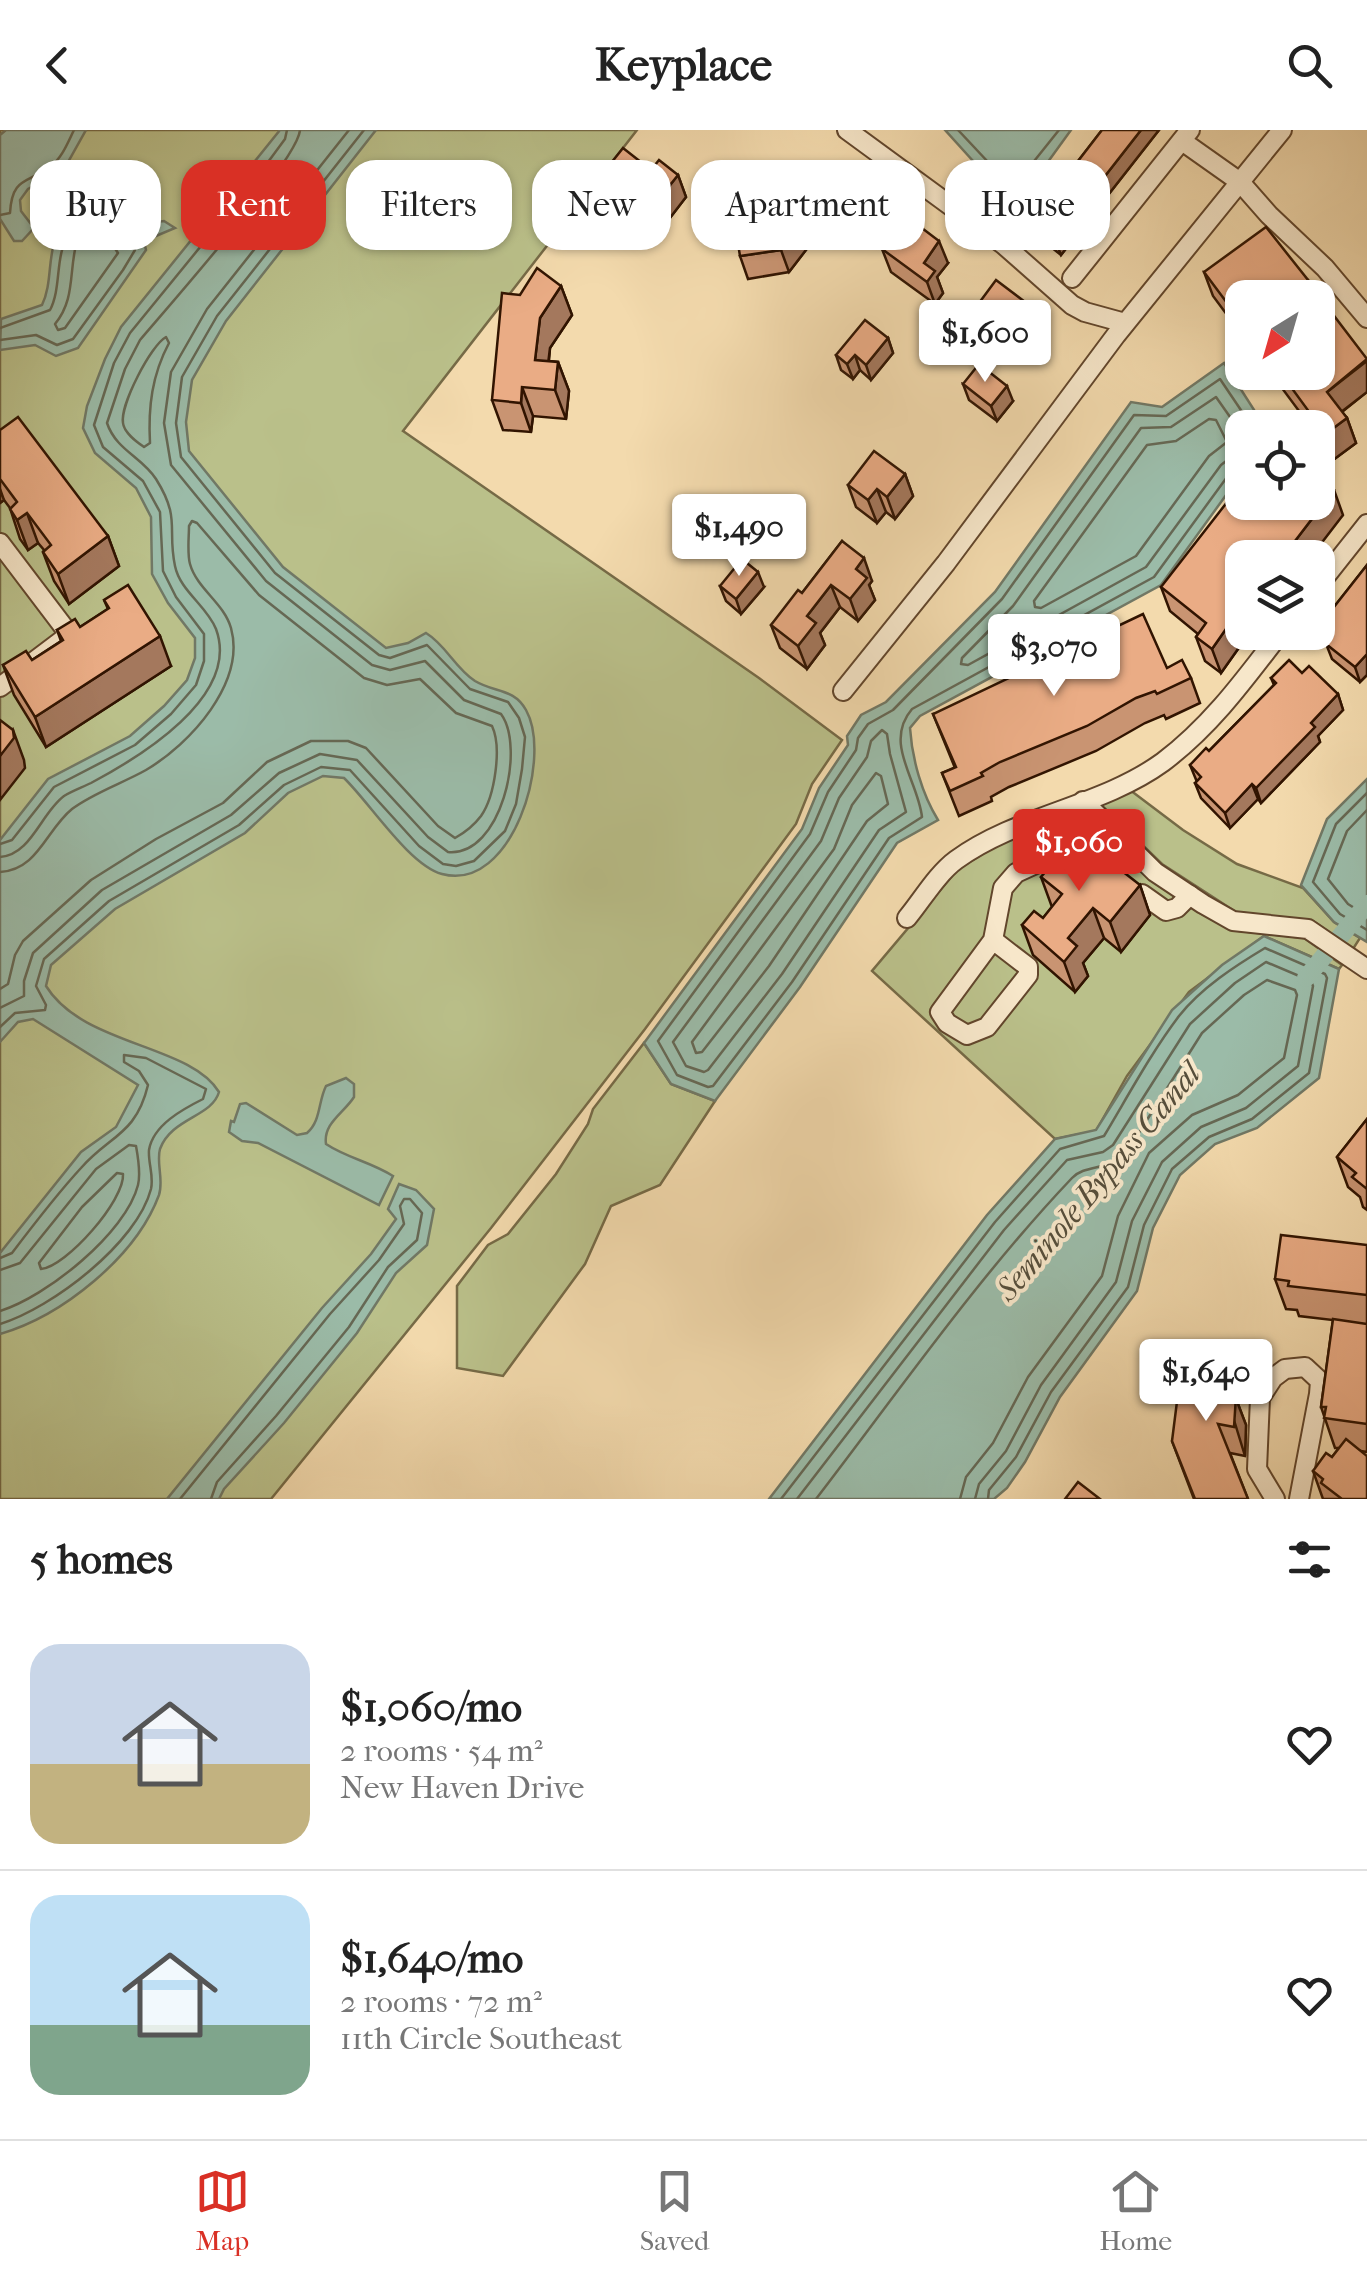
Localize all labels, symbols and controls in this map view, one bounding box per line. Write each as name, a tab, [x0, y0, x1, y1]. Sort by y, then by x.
icon: back	[30, 38, 85, 93]
icon: search	[1282, 38, 1337, 93]
text: Keyplace	[595, 39, 772, 92]
chip: Buy	[30, 160, 161, 250]
chip: Rent	[181, 160, 326, 250]
chip: Filters	[346, 160, 512, 250]
chip: New	[532, 160, 671, 250]
chip: Apartment	[691, 160, 925, 250]
chip: House	[945, 160, 1110, 250]
north arrow	[1225, 280, 1335, 390]
map controls	[1225, 280, 1335, 650]
pin: $1,600	[904, 300, 1066, 385]
text: $1,600	[941, 314, 1029, 351]
button: locate	[1225, 410, 1335, 520]
pin: $1,490	[658, 494, 820, 579]
text: $1,490	[694, 508, 784, 545]
button: layers	[1225, 540, 1335, 650]
pin: $3,070	[973, 614, 1135, 699]
text: $3,070	[1010, 628, 1098, 665]
pin: $1,060	[998, 809, 1160, 894]
text: $1,060	[1035, 823, 1123, 860]
water label: Seminole Bypass Canal	[987, 1053, 1210, 1309]
pin: $1,640	[1125, 1339, 1287, 1424]
text: $1,640	[1161, 1353, 1251, 1390]
icon: filters	[1282, 1532, 1337, 1587]
text: 5 homes	[30, 1535, 173, 1584]
text: $1,060/mo	[340, 1683, 522, 1732]
icon: home	[110, 1684, 230, 1804]
icon: heart	[1282, 1717, 1337, 1772]
text: 2 rooms · 54 m²	[340, 1732, 543, 1769]
text: New Haven Drive	[340, 1769, 584, 1806]
text: $1,640/mo	[340, 1934, 523, 1983]
icon: home	[110, 1935, 230, 2055]
icon: heart	[1282, 1968, 1337, 2023]
text: 2 rooms · 72 m²	[340, 1983, 542, 2020]
text: 11th Circle Southeast	[340, 2020, 622, 2057]
tab: Map	[195, 2164, 250, 2257]
tab: Saved	[640, 2164, 709, 2257]
tab: Home	[1099, 2164, 1172, 2257]

